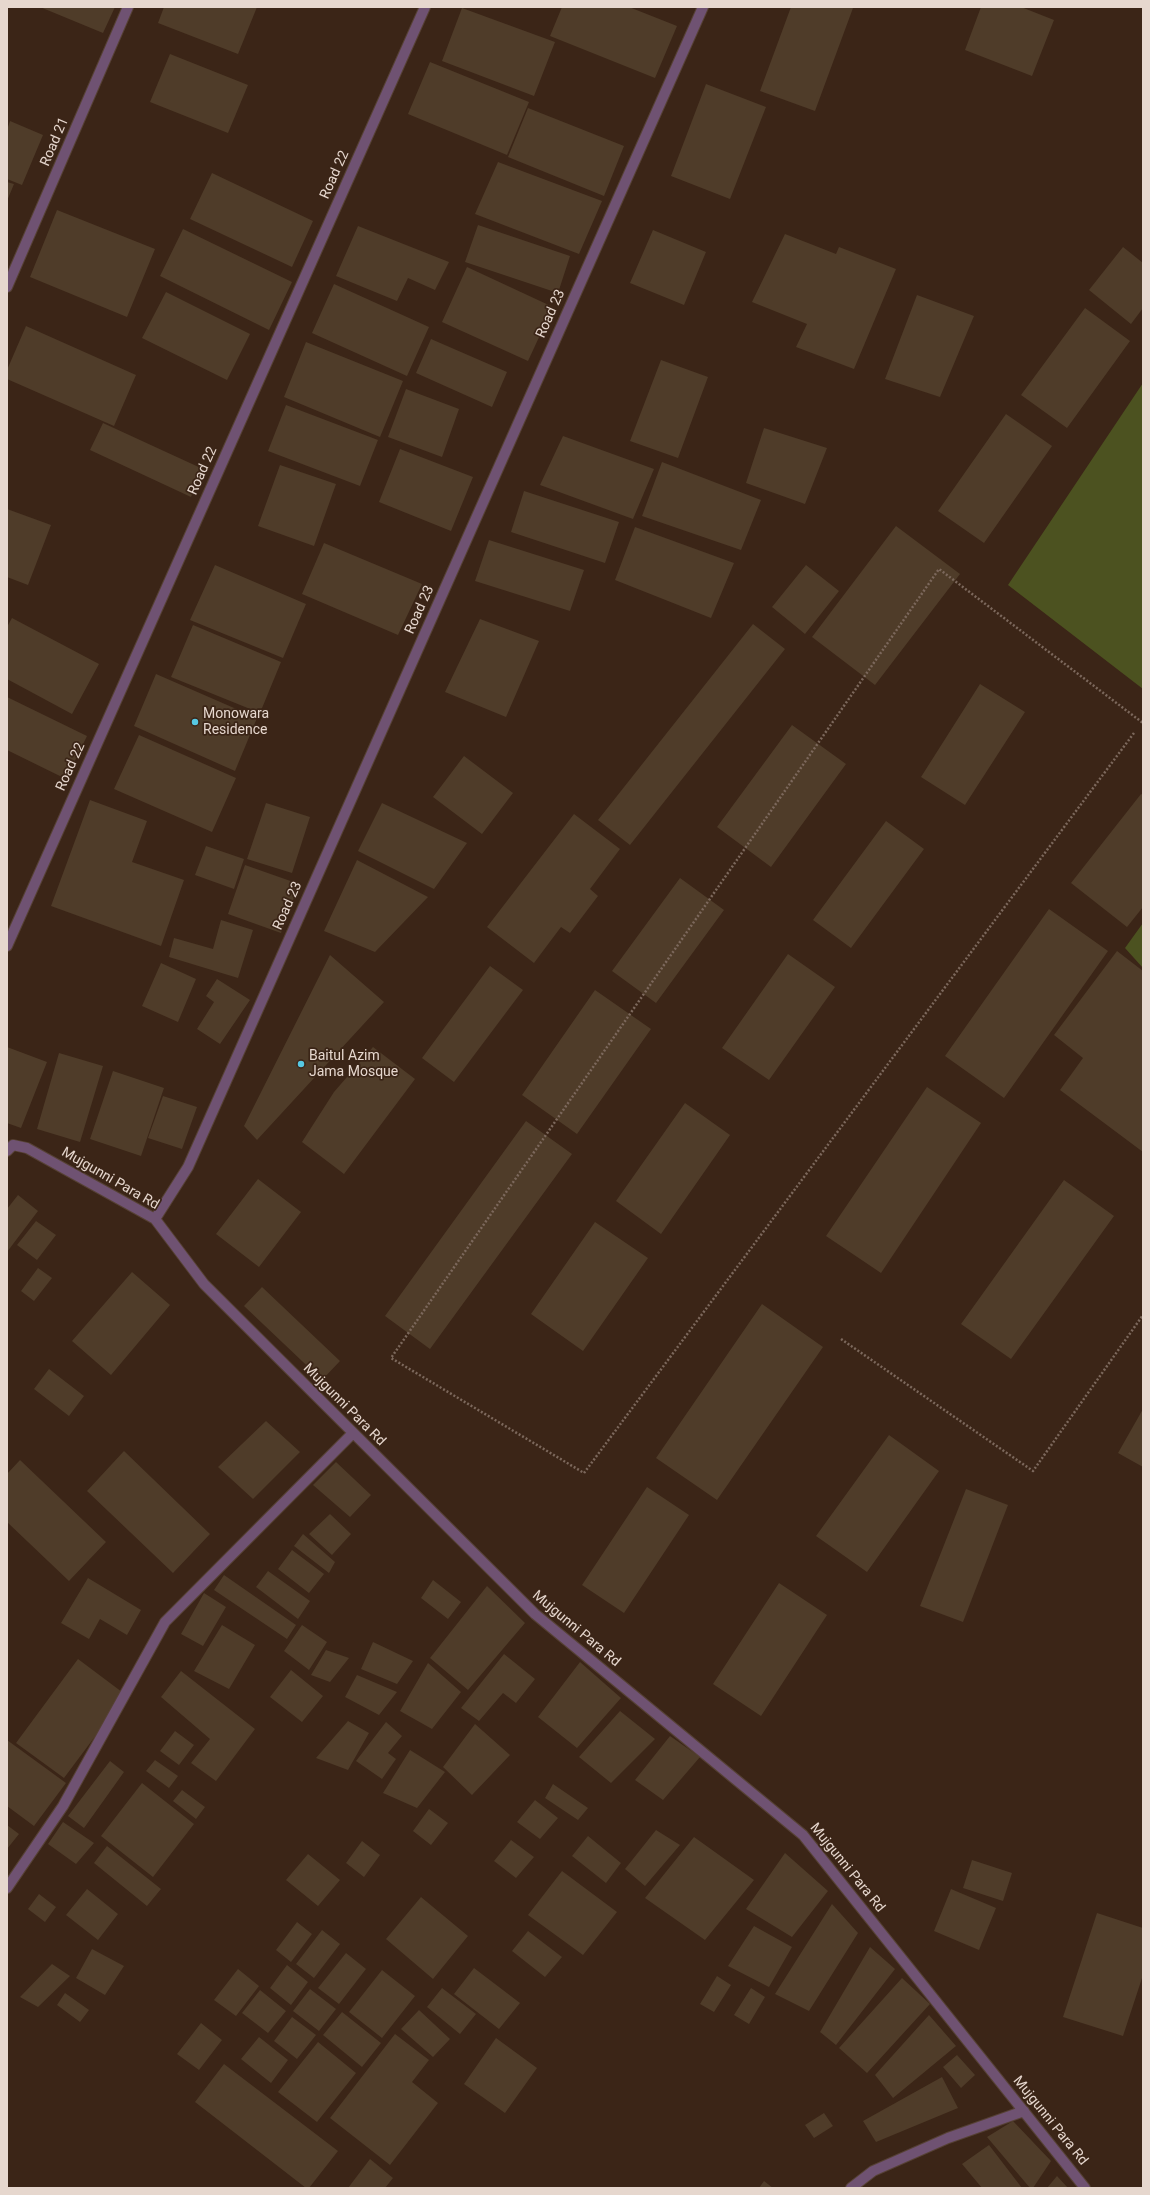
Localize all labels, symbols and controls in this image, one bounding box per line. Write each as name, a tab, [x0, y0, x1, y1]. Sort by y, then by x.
street label: Road 21	[37, 115, 73, 169]
street label: Road 22	[317, 148, 353, 202]
street label: Road 23	[533, 287, 569, 341]
street label: Road 22	[185, 444, 221, 498]
street label: Road 23	[402, 583, 438, 637]
place label: Monowara Residence	[203, 706, 269, 738]
marker: Monowara Residence	[190, 717, 200, 727]
street label: Road 22	[53, 740, 89, 794]
street label: Road 23	[270, 879, 306, 933]
place label: Baitul Azim Jama Mosque	[309, 1048, 398, 1080]
marker: Baitul Azim Jama Mosque	[296, 1059, 306, 1069]
street label: Mujgunni Para Rd	[58, 1144, 162, 1214]
street label: Mujgunni Para Rd	[299, 1360, 389, 1450]
street label: Mujgunni Para Rd	[529, 1587, 623, 1671]
street label: Mujgunni Para Rd	[806, 1820, 888, 1916]
street label: Mujgunni Para Rd	[1009, 2073, 1091, 2169]

